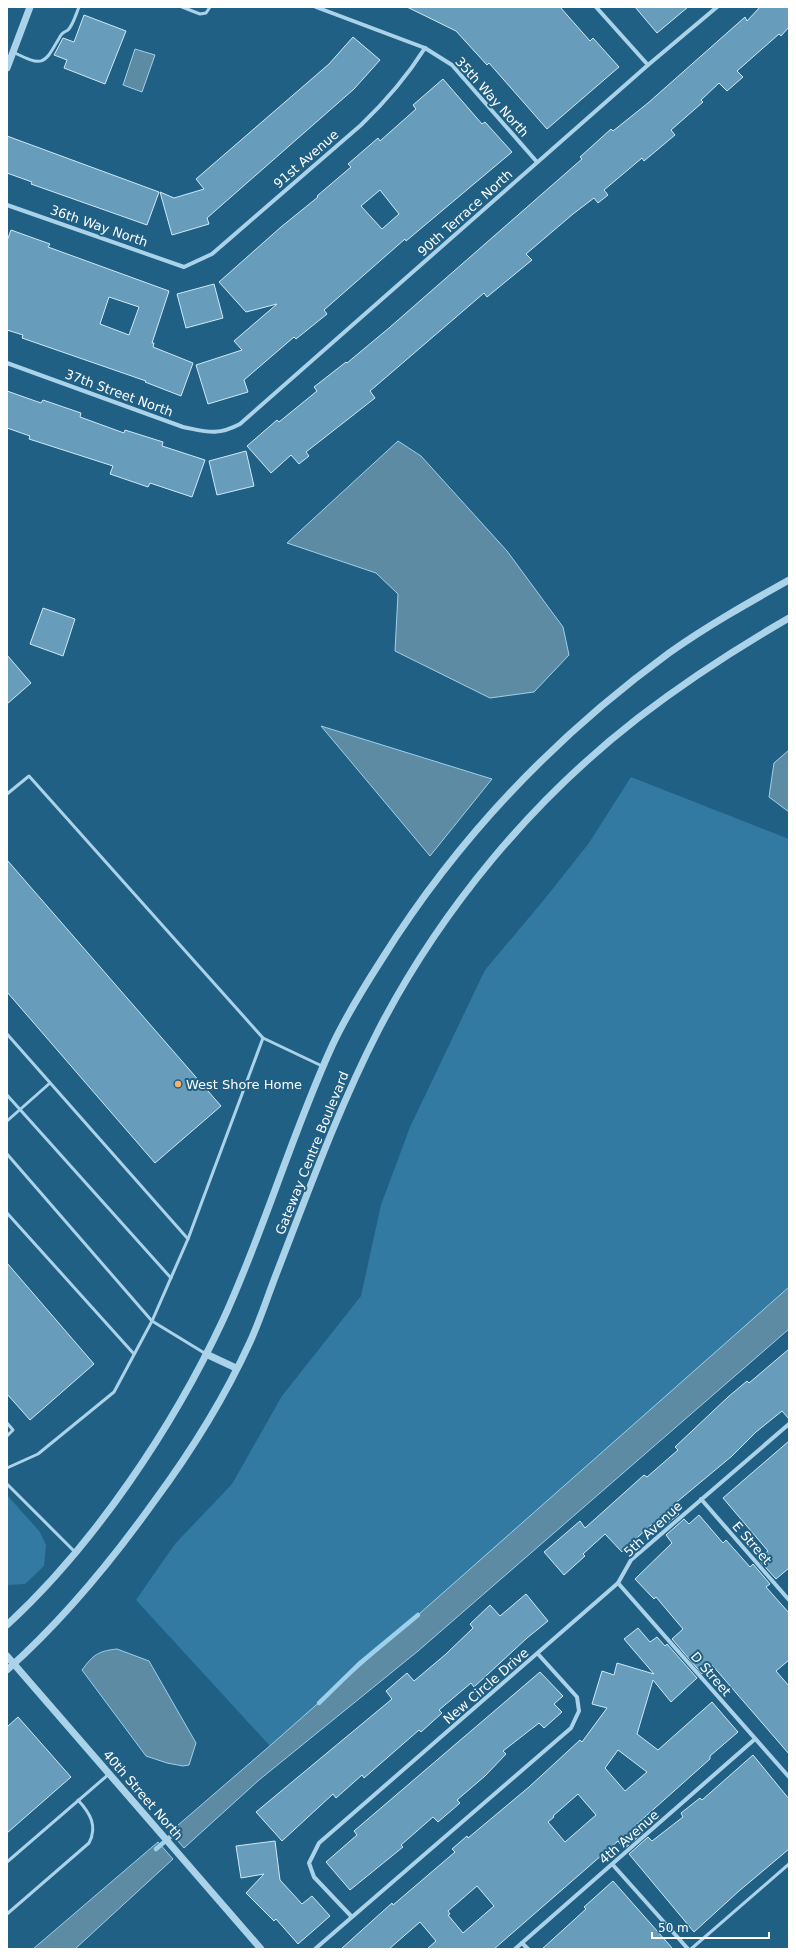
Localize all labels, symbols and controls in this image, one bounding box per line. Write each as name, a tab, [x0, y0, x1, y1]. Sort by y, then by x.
street label: 35th Way North	[452, 54, 532, 140]
street label: 91st Avenue	[271, 127, 341, 191]
street label: 90th Terrace North	[415, 167, 515, 259]
street label: 36th Way North	[48, 202, 150, 250]
street label: 37th Street North	[63, 366, 175, 420]
street label: Gateway Centre Boulevard	[272, 1069, 352, 1237]
place label: West Shore Home	[186, 1077, 302, 1092]
marker: West Shore Home	[173, 1079, 183, 1089]
street label: 5th Avenue	[621, 1498, 685, 1560]
street label: E Street	[729, 1519, 775, 1567]
street label: New Circle Drive	[440, 1645, 532, 1727]
street label: D Street	[688, 1649, 734, 1699]
street label: 40th Street North	[100, 1747, 186, 1843]
street label: 4th Avenue	[596, 1807, 662, 1867]
scale bar	[652, 1914, 769, 1940]
text: 50 m	[658, 1921, 689, 1935]

